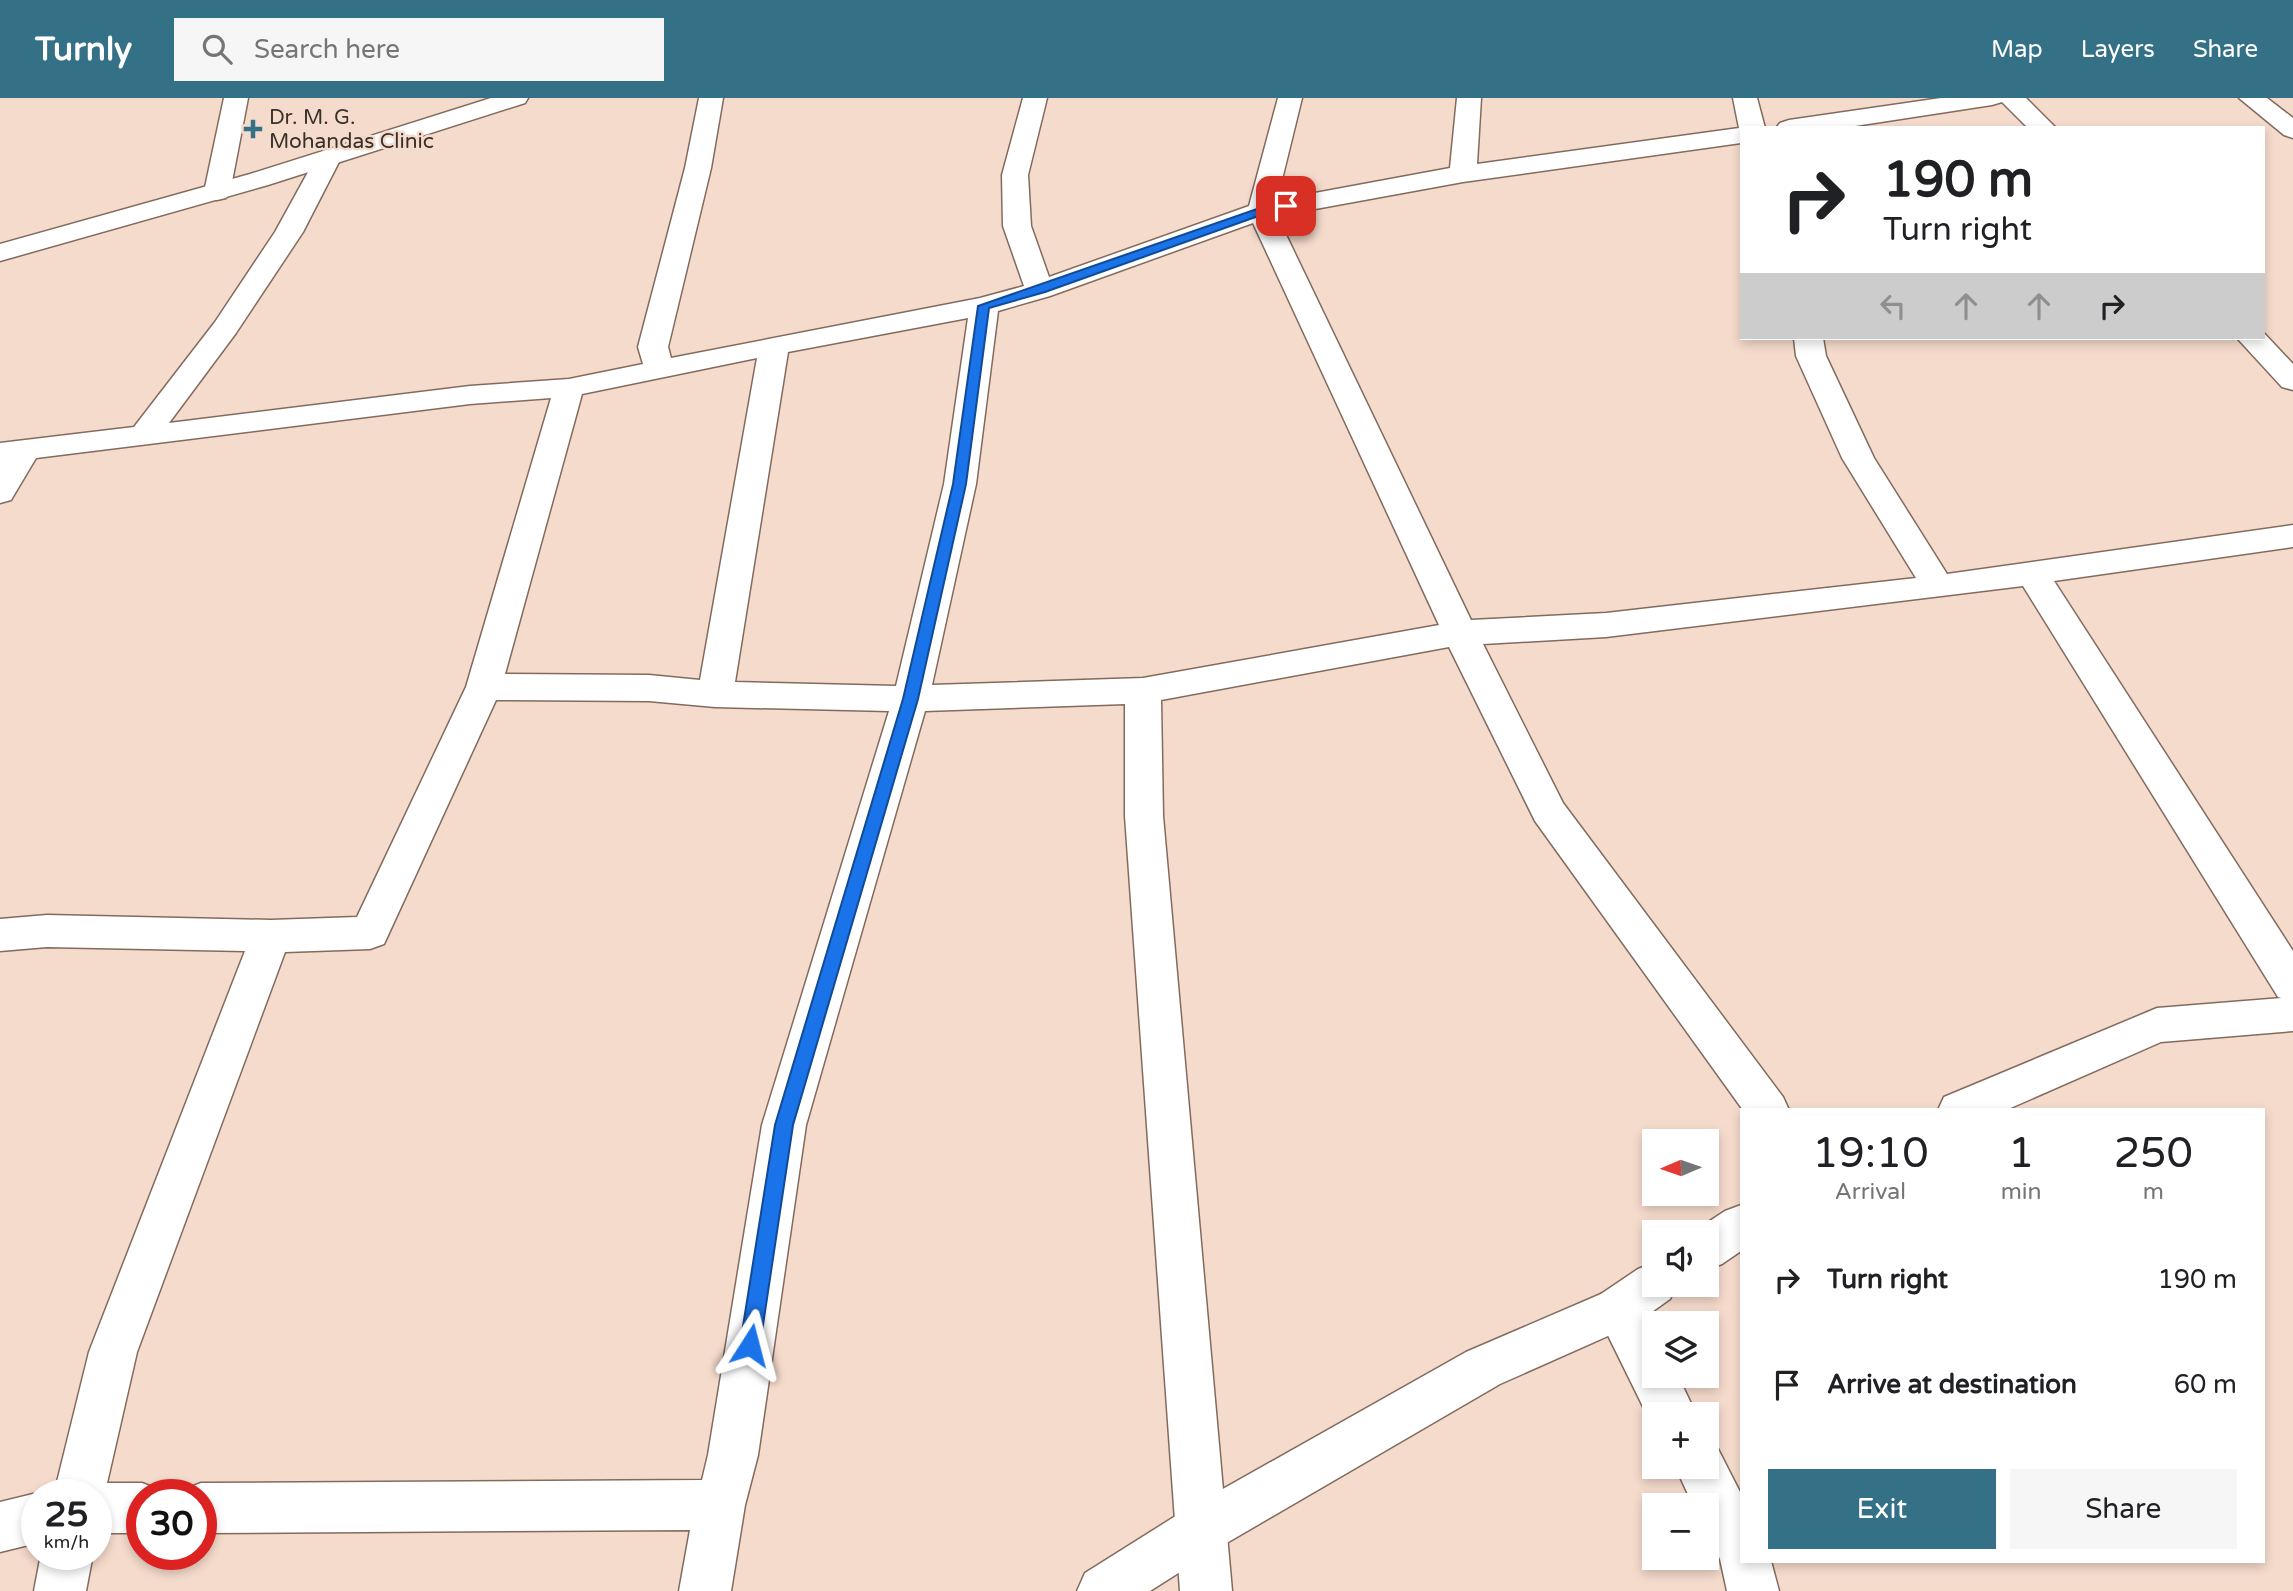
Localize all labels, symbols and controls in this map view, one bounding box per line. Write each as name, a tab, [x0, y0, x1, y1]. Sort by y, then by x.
search box	[174, 18, 664, 81]
text: Turnly	[35, 30, 132, 69]
icon: search	[198, 30, 236, 68]
text: Search here	[254, 34, 400, 65]
text: Map	[1991, 35, 2043, 64]
text: Layers	[2081, 35, 2155, 64]
text: Share	[2193, 35, 2258, 64]
place label: Dr. M. G. Mohandas Clinic	[269, 105, 434, 154]
marker: Dr. M. G. Mohandas Clinic	[243, 119, 263, 139]
text: 190 m	[1883, 151, 2033, 210]
icon: right	[1768, 154, 1859, 245]
pin	[1256, 176, 1316, 236]
icon: arrive	[1267, 187, 1305, 225]
text: Turn right	[1883, 211, 2032, 249]
icon: left	[1874, 287, 1912, 325]
icon: ahead	[1947, 287, 1985, 325]
icon: ahead	[2020, 287, 2058, 325]
icon: right	[2093, 287, 2131, 325]
text: 19:10	[1812, 1128, 1929, 1179]
text: 1	[2008, 1128, 2034, 1179]
text: 250	[2114, 1128, 2193, 1179]
north arrow	[1642, 1129, 1718, 1206]
map controls	[1642, 1129, 1719, 1570]
text: Arrival	[1835, 1178, 1906, 1206]
text: min	[2001, 1178, 2042, 1206]
text: m	[2143, 1178, 2164, 1206]
button: sound	[1642, 1220, 1719, 1297]
icon: right	[1768, 1261, 1806, 1299]
text: Turn right	[1827, 1264, 1948, 1295]
text: 190 m	[2157, 1264, 2237, 1295]
position arrow	[713, 1308, 787, 1382]
button: layers	[1642, 1311, 1719, 1388]
icon: arrive	[1768, 1366, 1806, 1404]
text: Arrive at destination	[1827, 1369, 2077, 1400]
text: 60 m	[2174, 1369, 2237, 1400]
button: +	[1642, 1402, 1719, 1479]
button: Exit	[1768, 1469, 1996, 1549]
button: Share	[2010, 1469, 2237, 1549]
speed limit sign: 30	[126, 1479, 217, 1570]
button: −	[1642, 1493, 1719, 1570]
text: 25	[45, 1494, 88, 1536]
text: km/h	[44, 1531, 89, 1553]

